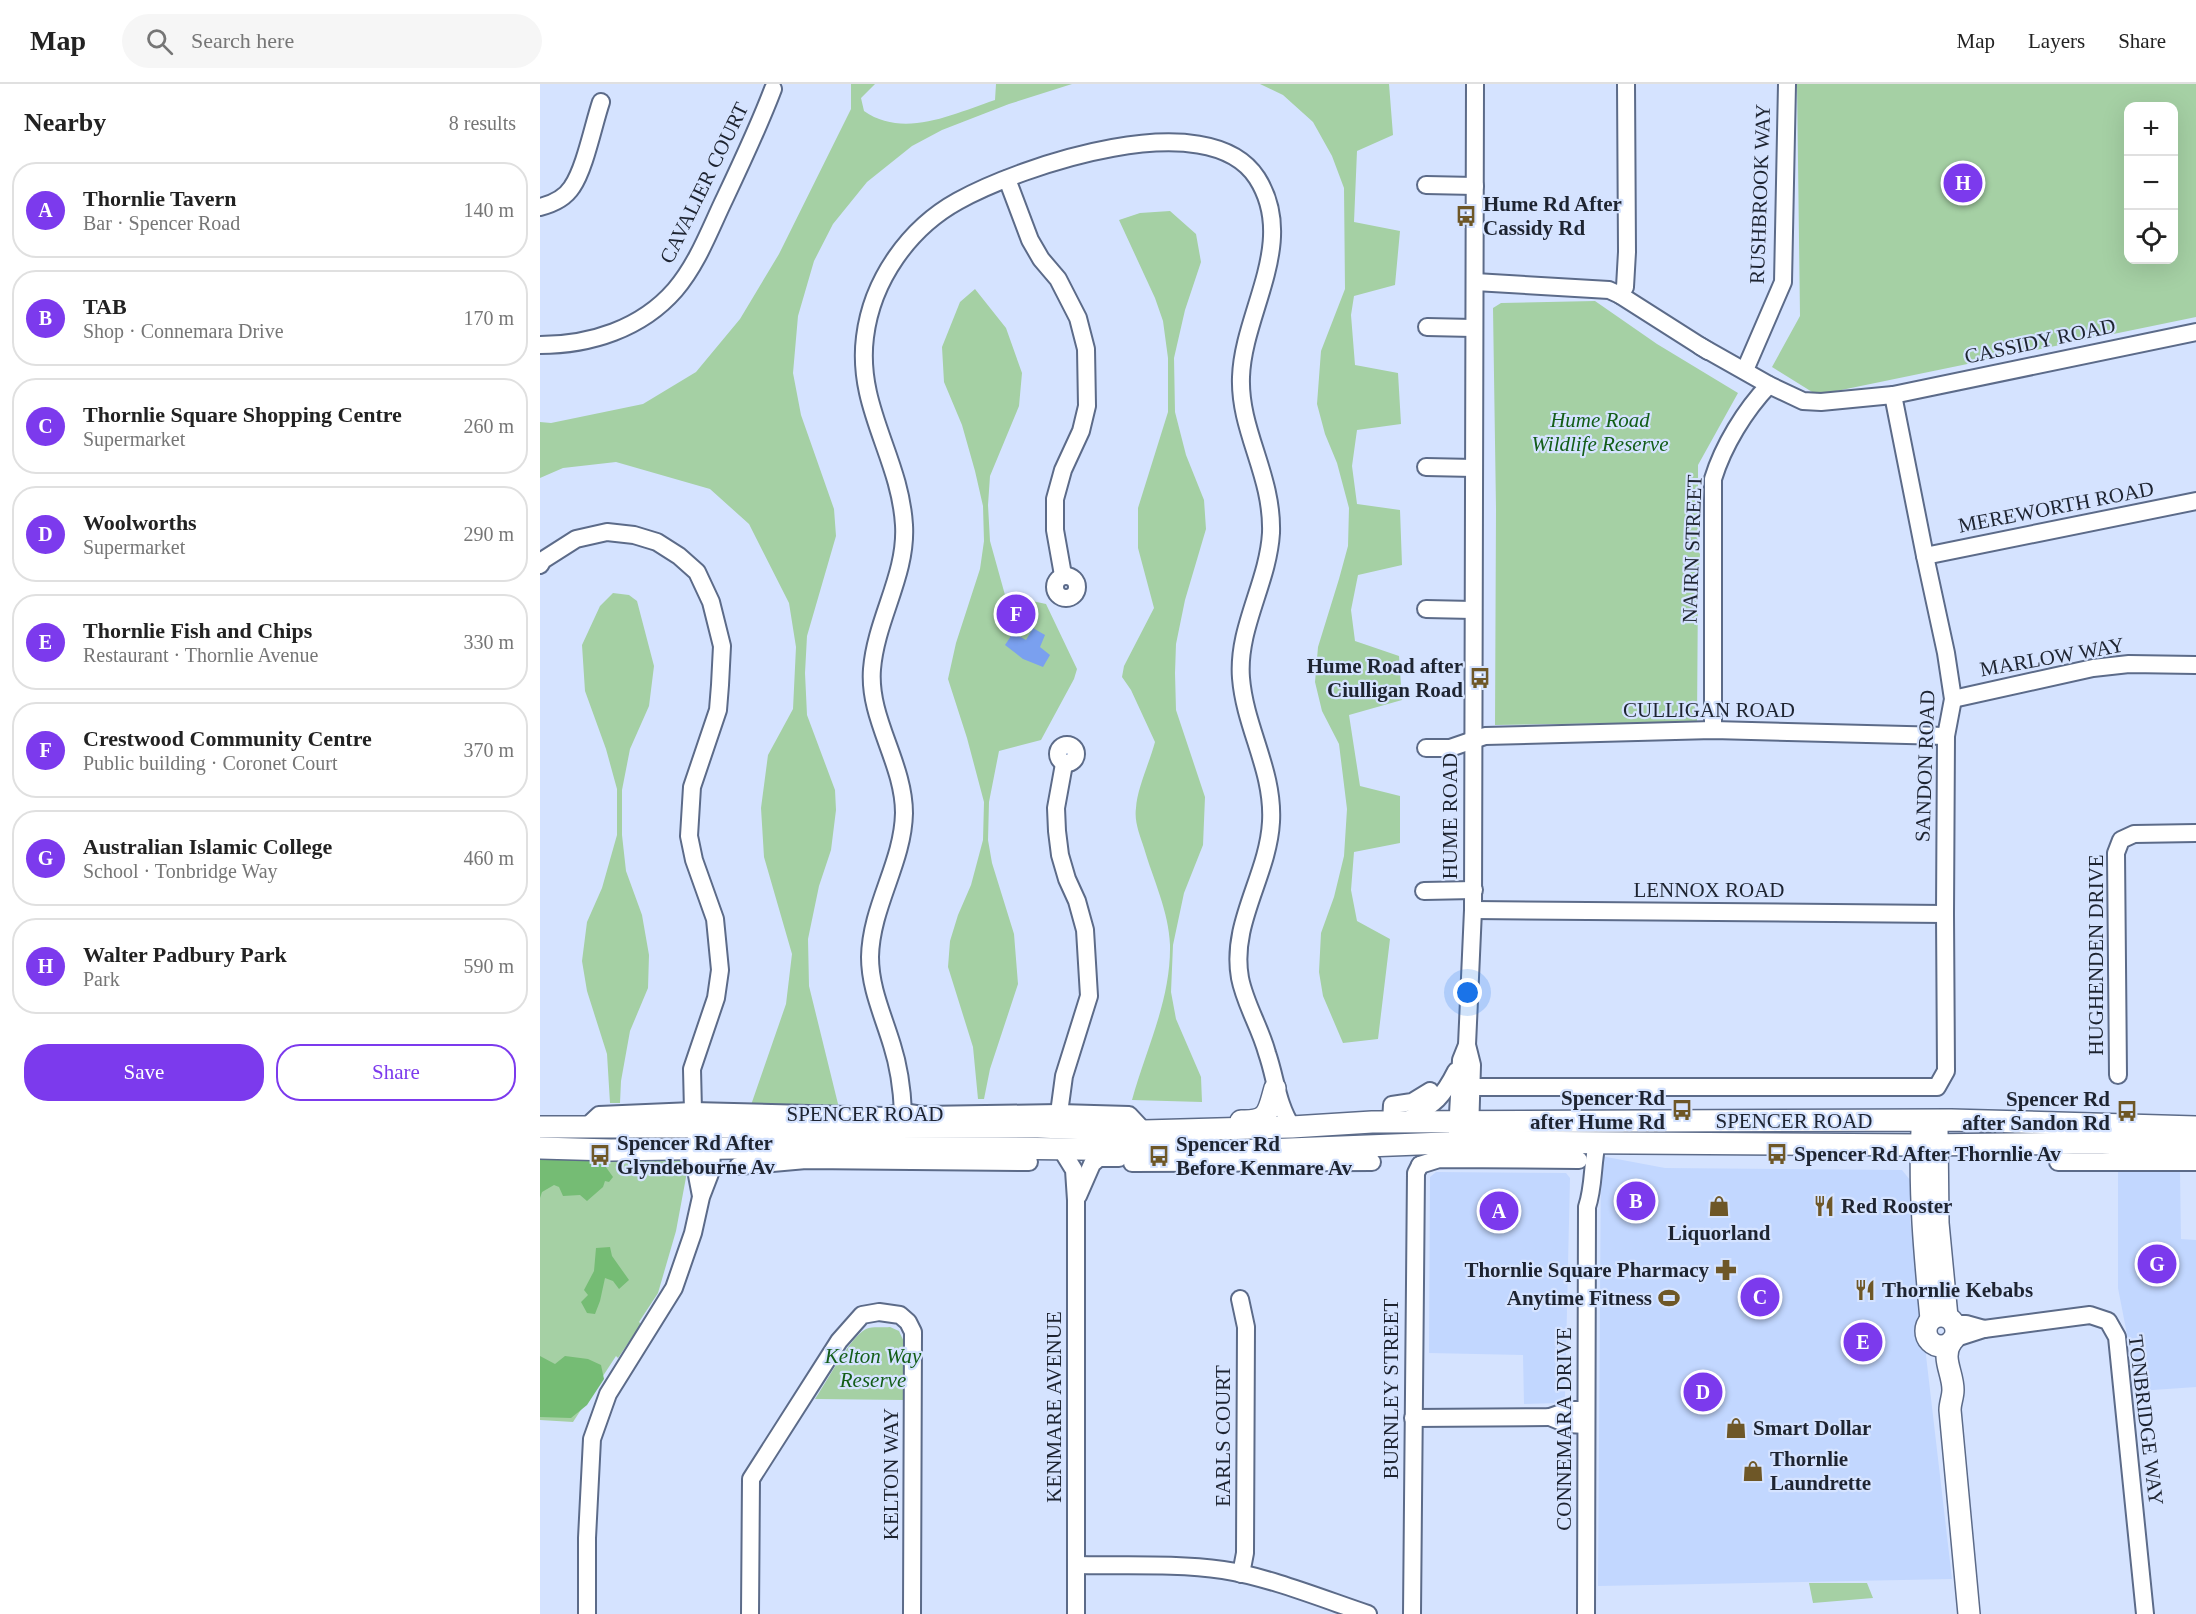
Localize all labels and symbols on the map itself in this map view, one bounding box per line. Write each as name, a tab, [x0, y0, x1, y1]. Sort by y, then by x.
street label: CAVALIER COURT	[655, 99, 753, 267]
street label: RUSHBROOK WAY	[1745, 103, 1775, 285]
pin: H	[1944, 160, 1982, 206]
place label: Hume Rd After Cassidy Rd	[1483, 192, 1622, 240]
bus stop icon: Hume Rd After Cassidy Rd	[1454, 204, 1478, 228]
street label: CASSIDY ROAD	[1962, 313, 2118, 369]
park label: Hume Road Wildlife Reserve	[1531, 408, 1669, 456]
street label: NAIRN STREET	[1677, 474, 1707, 624]
street label: MEREWORTH ROAD	[1956, 476, 2156, 538]
pin: F	[996, 592, 1036, 636]
street label: MARLOW WAY	[1978, 633, 2126, 681]
place label: Hume Road after Ciulligan Road	[1307, 654, 1463, 702]
bus stop icon: Hume Road after Ciulligan Road	[1468, 666, 1492, 690]
street label: SANDON ROAD	[1910, 689, 1940, 843]
street label: CULLIGAN ROAD	[1623, 698, 1795, 722]
street label: HUME ROAD	[1438, 753, 1462, 879]
street label: HUGHENDEN DRIVE	[2084, 854, 2108, 1056]
street label: LENNOX ROAD	[1633, 878, 1785, 902]
your location	[1453, 978, 1482, 1007]
place label: Spencer Rd after Hume Rd	[1530, 1086, 1665, 1134]
place label: Spencer Rd after Sandon Rd	[1962, 1087, 2110, 1135]
bus stop icon: Spencer Rd after Hume Rd	[1670, 1098, 1694, 1122]
bus stop icon: Spencer Rd after Sandon Rd	[2115, 1099, 2139, 1123]
street label: SPENCER ROAD	[787, 1102, 943, 1126]
street label: SPENCER ROAD	[1716, 1109, 1872, 1133]
place label: Spencer Rd After Glyndebourne Av	[617, 1131, 775, 1179]
place label: Spencer Rd Before Kenmare Av	[1176, 1132, 1353, 1180]
bus stop icon: Spencer Rd After Thornlie Av	[1765, 1142, 1789, 1166]
place label: Spencer Rd After Thornlie Av	[1794, 1142, 2061, 1166]
bus stop icon: Spencer Rd After Glyndebourne Av	[588, 1143, 612, 1167]
bus stop icon: Spencer Rd Before Kenmare Av	[1147, 1144, 1171, 1168]
pin: B	[1616, 1178, 1656, 1224]
pin: A	[1480, 1188, 1518, 1234]
shop icon: Liquorland	[1707, 1194, 1731, 1218]
restaurant icon: Red Rooster	[1812, 1194, 1836, 1218]
place label: Red Rooster	[1841, 1194, 1952, 1218]
place label: Liquorland	[1668, 1221, 1771, 1245]
pin: G	[2138, 1242, 2176, 1286]
place label: Thornlie Square Pharmacy	[1464, 1258, 1709, 1282]
pharmacy icon: Thornlie Square Pharmacy	[1714, 1258, 1738, 1282]
pin: C	[1740, 1274, 1780, 1320]
restaurant icon: Thornlie Kebabs	[1853, 1278, 1877, 1302]
place label: Thornlie Kebabs	[1882, 1278, 2033, 1302]
place label: Anytime Fitness	[1507, 1286, 1652, 1310]
sports icon: Anytime Fitness	[1657, 1286, 1681, 1310]
street label: BURNLEY STREET	[1379, 1299, 1403, 1479]
street label: KENMARE AVENUE	[1042, 1311, 1066, 1503]
pin: E	[1844, 1320, 1882, 1364]
street label: CONNEMARA DRIVE	[1552, 1327, 1576, 1531]
street label: TONBRIDGE WAY	[2124, 1333, 2168, 1507]
park label: Kelton Way Reserve	[824, 1344, 922, 1392]
street label: EARLS COURT	[1211, 1365, 1235, 1507]
pin: D	[1684, 1370, 1722, 1414]
street label: KELTON WAY	[879, 1408, 903, 1540]
shop icon: Smart Dollar	[1724, 1416, 1748, 1440]
place label: Smart Dollar	[1753, 1416, 1871, 1440]
place label: Thornlie Laundrette	[1770, 1447, 1871, 1495]
shop icon: Thornlie Laundrette	[1741, 1459, 1765, 1483]

